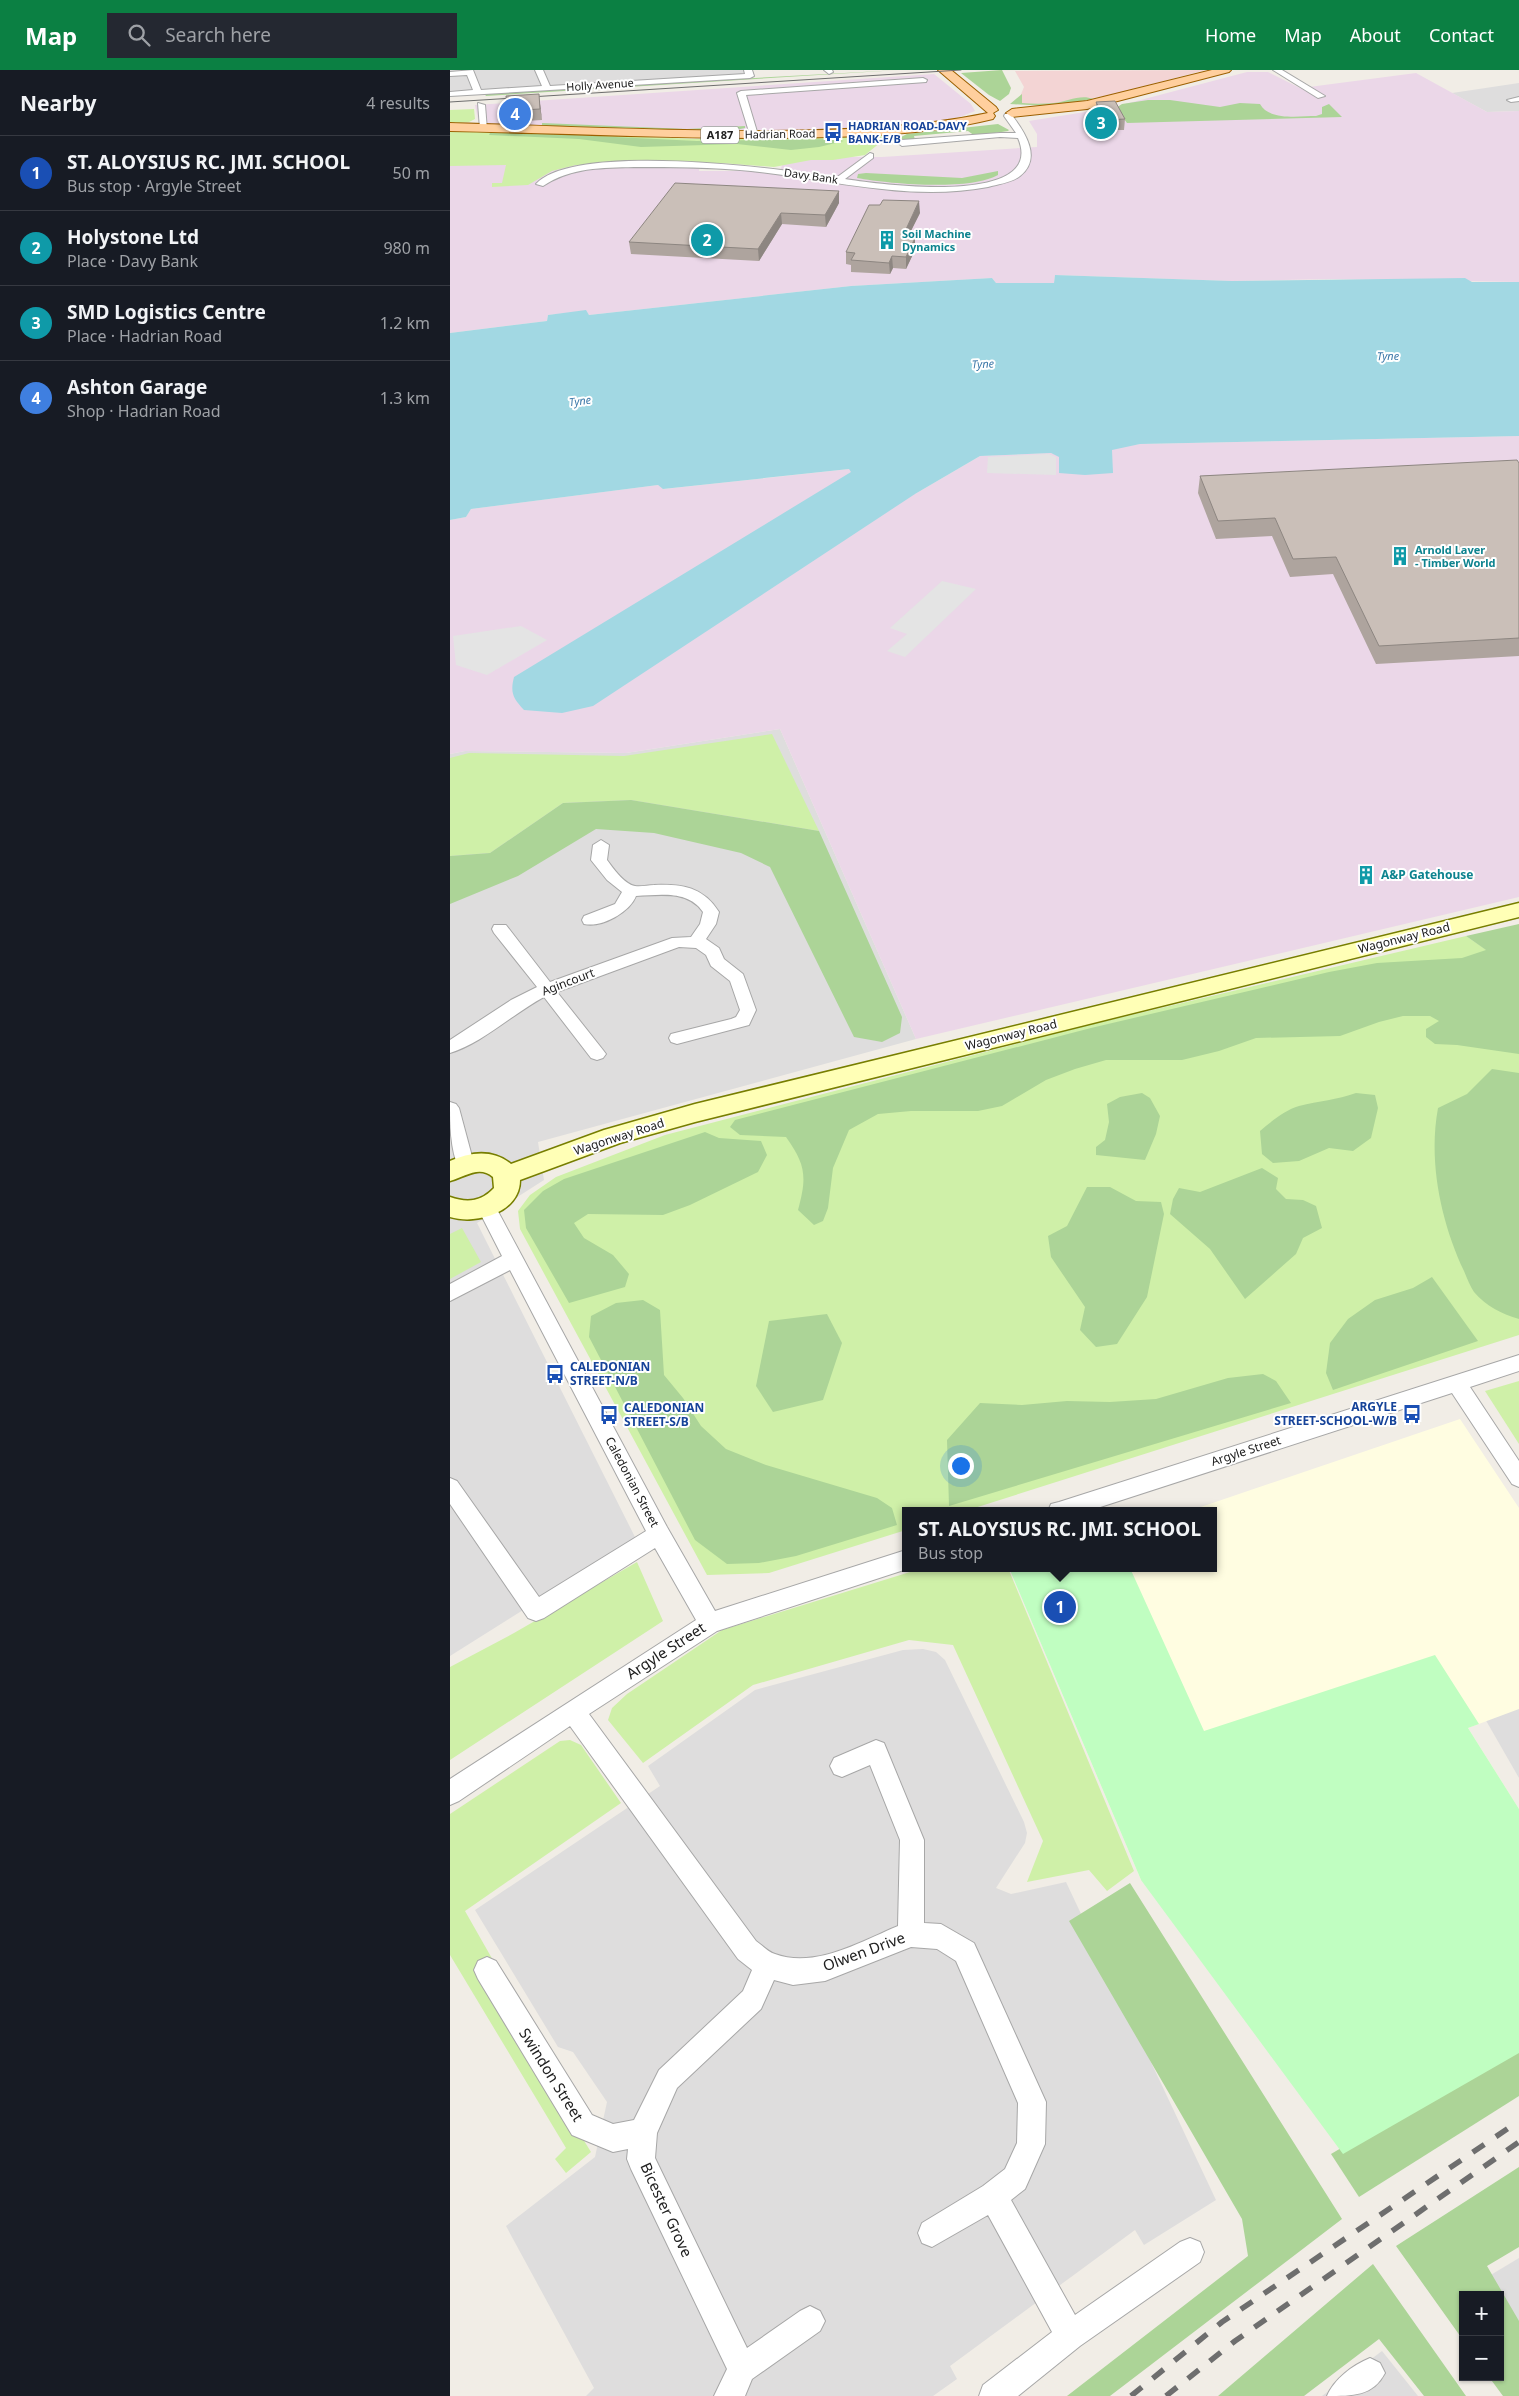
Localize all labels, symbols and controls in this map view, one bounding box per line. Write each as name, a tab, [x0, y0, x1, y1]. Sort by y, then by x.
search box	[107, 13, 457, 58]
text: Map	[25, 19, 77, 52]
icon: search	[125, 21, 153, 49]
text: Search here	[165, 22, 271, 48]
text: Home	[1205, 23, 1256, 47]
text: Map	[1284, 23, 1322, 47]
text: About	[1350, 23, 1401, 47]
text: Contact	[1429, 23, 1494, 47]
street label: Holly Avenue	[566, 75, 634, 94]
text: Nearby	[20, 89, 96, 117]
text: 4 results	[366, 92, 430, 114]
pin: 4	[499, 95, 531, 133]
pin: 3	[1085, 104, 1117, 142]
place label: HADRIAN ROAD-DAVY BANK-E/B	[848, 118, 967, 146]
bus stop icon: HADRIAN ROAD-DAVY BANK-E/B	[822, 121, 844, 143]
street label: Hadrian Road	[744, 125, 815, 142]
road number: A187	[701, 126, 739, 144]
text: ST. ALOYSIUS RC. JMI. SCHOOL	[67, 149, 350, 175]
text: 1	[31, 162, 41, 184]
text: 50 m	[393, 162, 430, 184]
street label: Davy Bank	[783, 164, 839, 187]
text: Bus stop · Argyle Street	[67, 175, 241, 197]
pin: 2	[691, 221, 723, 259]
text: Holystone Ltd	[67, 224, 199, 250]
place label: Soil Machine Dynamics	[902, 226, 972, 254]
building icon: Soil Machine Dynamics	[876, 229, 898, 251]
text: 2	[31, 237, 41, 259]
text: 980 m	[383, 237, 430, 259]
text: Place · Davy Bank	[67, 250, 198, 272]
text: SMD Logistics Centre	[67, 299, 266, 325]
text: 3	[31, 312, 41, 334]
text: 1.2 km	[380, 312, 430, 334]
text: Place · Hadrian Road	[67, 325, 222, 347]
water label: Tyne	[1377, 348, 1400, 363]
water label: Tyne	[971, 355, 995, 372]
text: Ashton Garage	[67, 374, 207, 400]
text: 4	[31, 387, 41, 409]
text: 1.3 km	[380, 387, 430, 409]
water label: Tyne	[568, 392, 592, 409]
text: Shop · Hadrian Road	[67, 400, 221, 422]
place label: Arnold Laver - Timber World	[1415, 542, 1496, 570]
building icon: Arnold Laver - Timber World	[1389, 545, 1411, 567]
building icon: A&P Gatehouse	[1355, 864, 1377, 886]
place label: A&P Gatehouse	[1381, 866, 1473, 883]
street label: Wagonway Road	[1356, 918, 1452, 957]
street label: Agincourt	[539, 963, 597, 999]
street label: Wagonway Road	[963, 1015, 1059, 1054]
street label: Wagonway Road	[572, 1114, 666, 1159]
place label: CALEDONIAN STREET-N/B	[570, 1358, 650, 1389]
bus stop icon: CALEDONIAN STREET-N/B	[544, 1363, 566, 1385]
place label: ARGYLE STREET-SCHOOL-W/B	[1274, 1398, 1397, 1429]
place label: CALEDONIAN STREET-S/B	[624, 1399, 704, 1430]
bus stop icon: ARGYLE STREET-SCHOOL-W/B	[1401, 1403, 1423, 1425]
bus stop icon: CALEDONIAN STREET-S/B	[598, 1404, 620, 1426]
street label: Argyle Street	[1209, 1431, 1284, 1470]
street label: Caledonian Street	[601, 1434, 664, 1531]
your location	[948, 1453, 974, 1479]
popup	[902, 1507, 1217, 1572]
text: ST. ALOYSIUS RC. JMI. SCHOOL	[918, 1516, 1201, 1542]
text: Bus stop	[918, 1542, 983, 1564]
pin: 1	[1044, 1588, 1076, 1626]
street label: Argyle Street	[622, 1617, 709, 1683]
street label: Olwen Drive	[820, 1927, 908, 1975]
street label: Swindon Street	[515, 2024, 589, 2125]
street label: Bicester Grove	[636, 2159, 698, 2260]
map controls	[1459, 2291, 1504, 2381]
button: +	[1459, 2291, 1504, 2336]
button: −	[1459, 2336, 1504, 2381]

